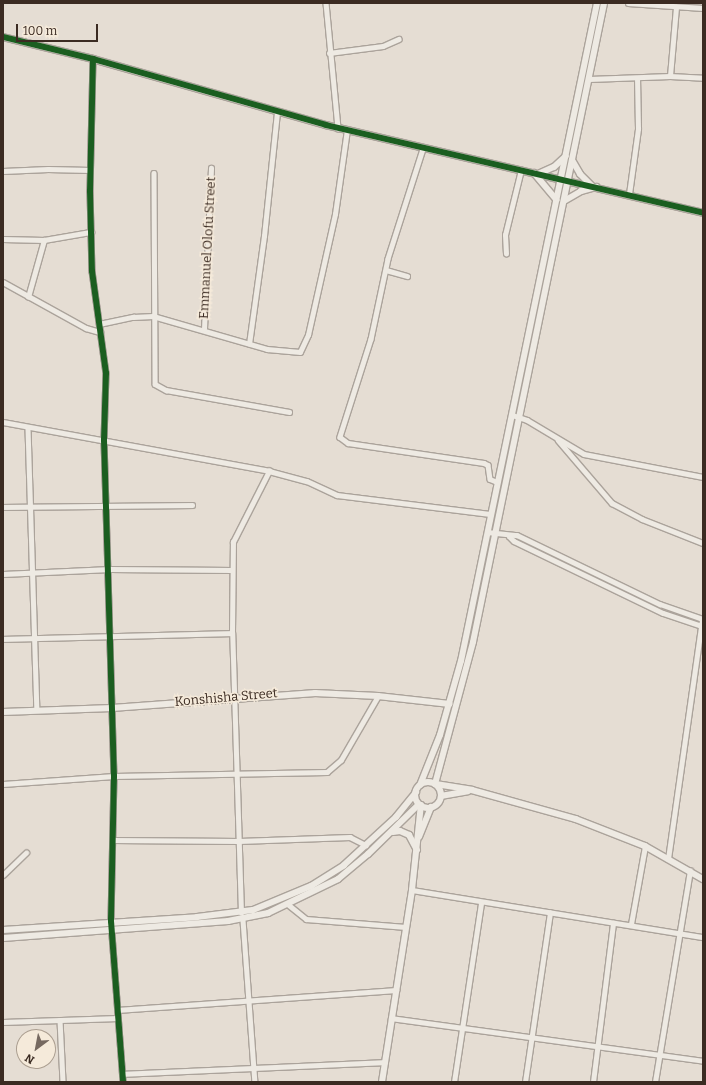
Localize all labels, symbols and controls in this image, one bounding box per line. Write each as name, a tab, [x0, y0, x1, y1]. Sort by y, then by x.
scale bar	[18, 16, 100, 42]
text: 100 m	[23, 24, 57, 38]
street label: Emmanuel Olofu Street	[196, 177, 220, 319]
street label: Konshisha Street	[174, 686, 278, 710]
north arrow	[16, 1029, 56, 1069]
text: N	[23, 1051, 37, 1067]

